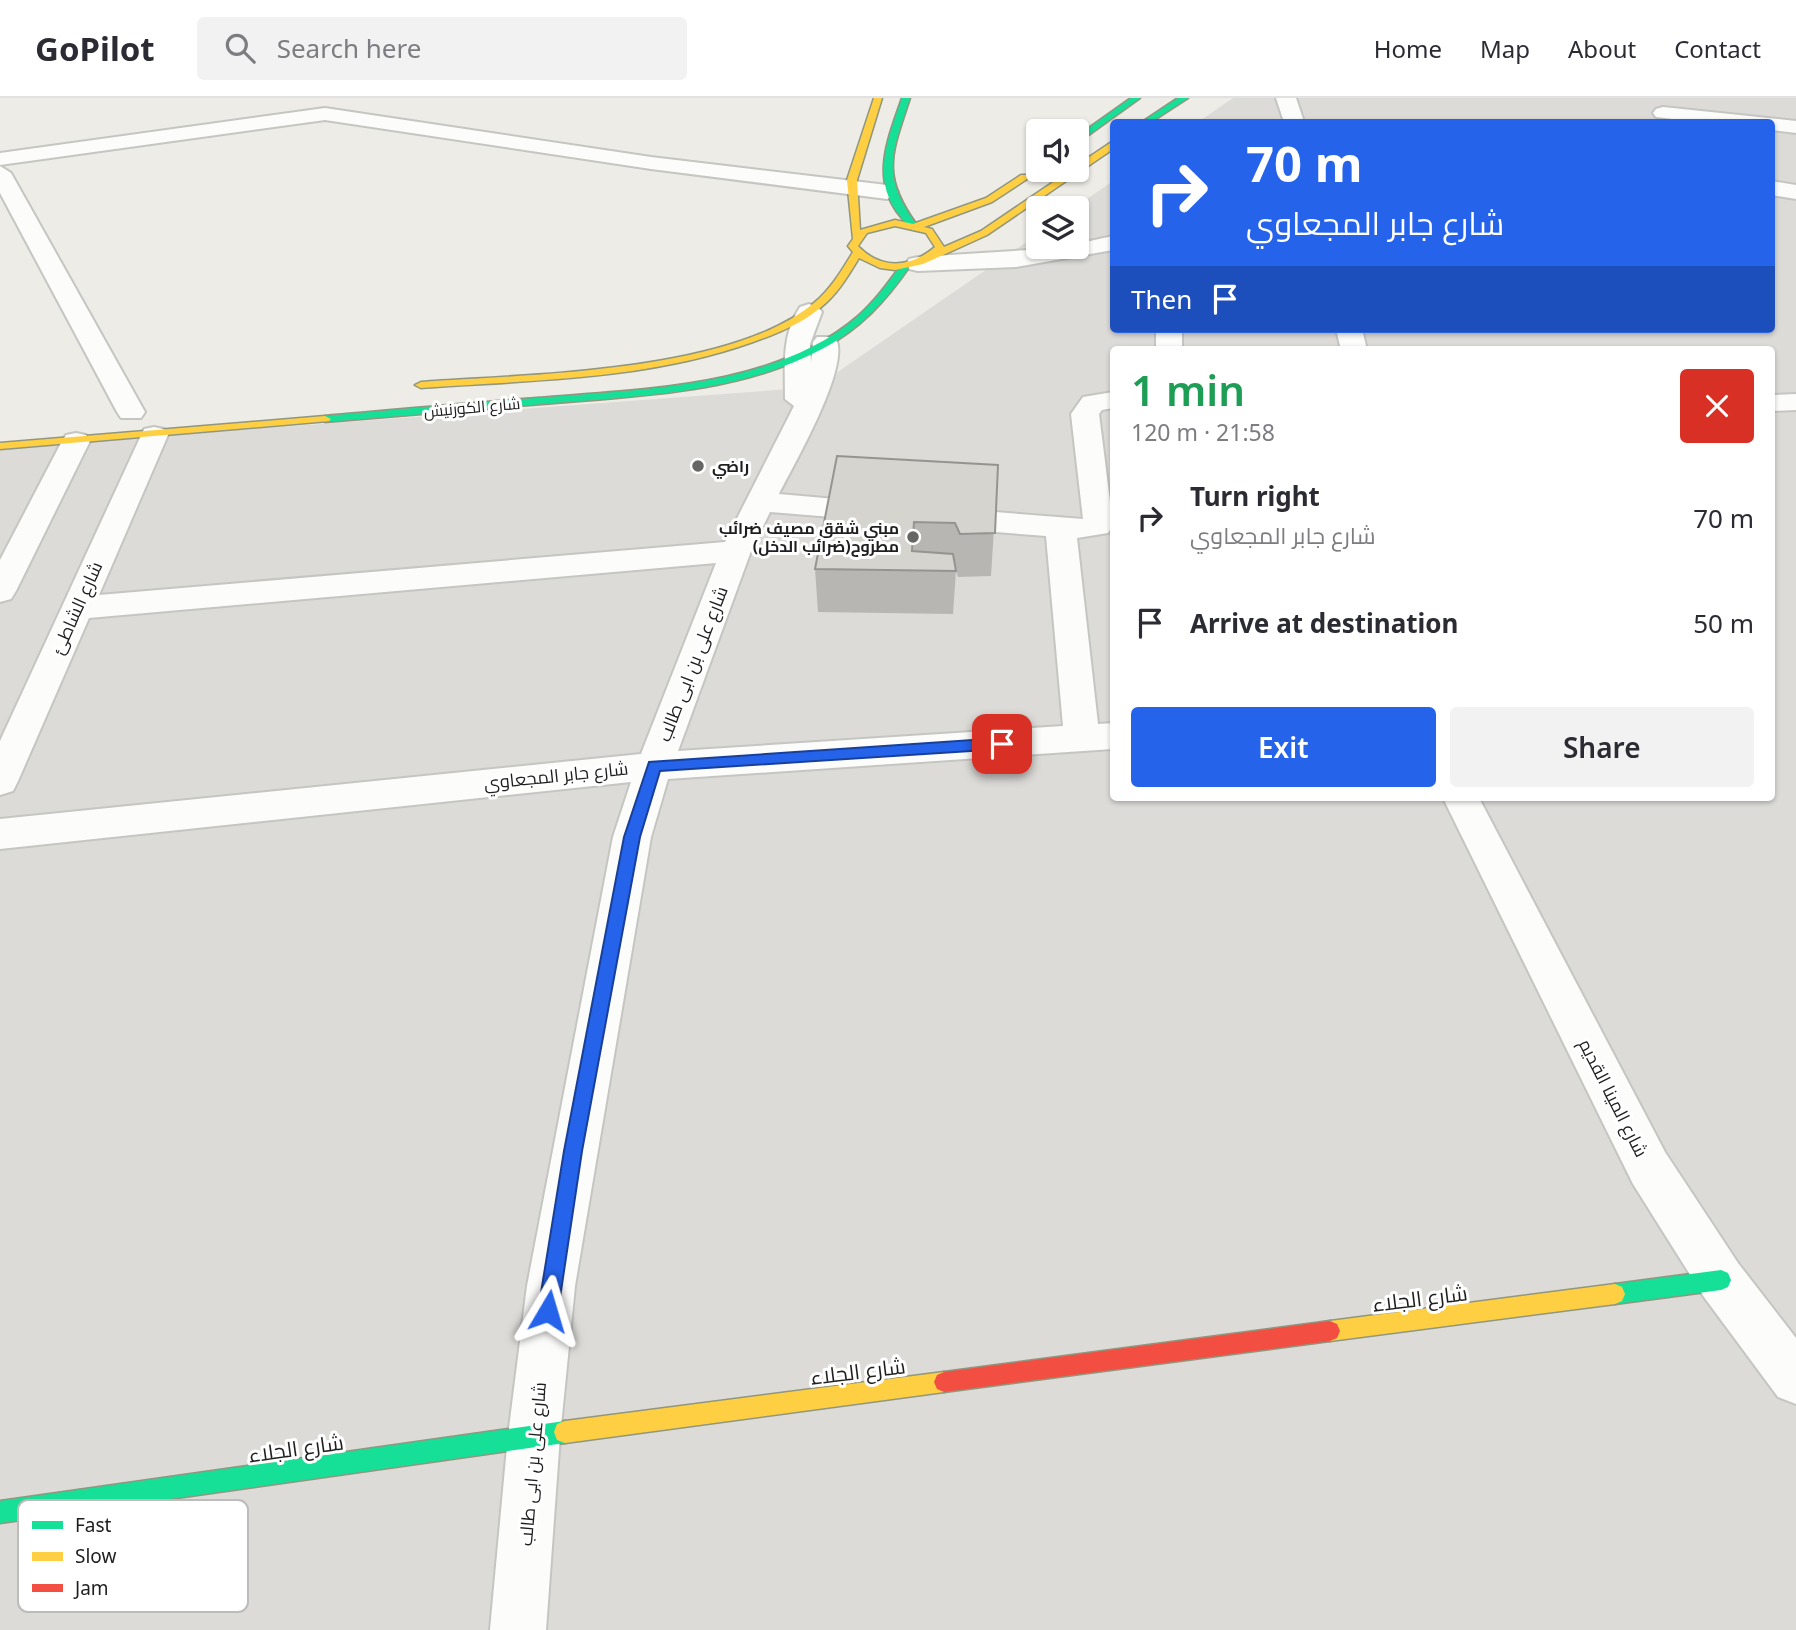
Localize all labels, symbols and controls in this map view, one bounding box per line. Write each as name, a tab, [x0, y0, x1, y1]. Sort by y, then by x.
search box	[197, 17, 687, 80]
text: GoPilot	[35, 26, 155, 71]
icon: search	[221, 29, 259, 67]
text: Search here	[277, 30, 421, 66]
text: Home	[1374, 32, 1442, 65]
text: Map	[1480, 32, 1530, 65]
text: About	[1568, 32, 1636, 65]
text: Contact	[1674, 32, 1761, 65]
map controls	[1026, 119, 1089, 259]
button: sound	[1026, 119, 1089, 182]
text: 70 m	[1246, 130, 1363, 196]
icon: right	[1131, 147, 1222, 238]
button: layers	[1026, 196, 1089, 259]
text: شارع جابر المجعاوي	[1246, 201, 1504, 244]
icon: arrive	[1206, 280, 1244, 318]
text: Then	[1131, 281, 1192, 317]
text: 1 min	[1131, 361, 1245, 418]
button: close	[1680, 369, 1754, 443]
street label: شارع الكورنيش	[423, 392, 521, 423]
text: 120 m · 21:58	[1131, 416, 1275, 448]
place label: راضي	[712, 455, 749, 479]
marker: راضي	[690, 458, 706, 474]
text: Turn right	[1190, 478, 1320, 514]
icon: right	[1131, 499, 1169, 537]
text: 70 m	[1693, 500, 1754, 536]
place label: مبني شقق مصيف ضرائب مطروح(ضرائب الدخل)	[719, 517, 899, 557]
text: شارع جابر المجعاوي	[1190, 519, 1376, 551]
marker: مبني شقق مصيف ضرائب مطروح(ضرائب الدخل)	[905, 529, 921, 545]
street label: شارع الشاطئ	[45, 557, 108, 658]
street label: شارع على بن ابى طالب	[651, 583, 734, 745]
icon: arrive	[1131, 604, 1169, 642]
text: Arrive at destination	[1190, 605, 1459, 641]
text: 50 m	[1693, 605, 1754, 641]
button: Exit	[1131, 707, 1436, 787]
button: Share	[1450, 707, 1754, 787]
pin	[972, 714, 1032, 774]
icon: arrive	[983, 725, 1021, 763]
street label: شارع جابر المجعاوي	[482, 755, 630, 798]
street label: شارع المينا القديم	[1573, 1034, 1654, 1161]
position arrow	[511, 1274, 585, 1348]
street label: شارع الجلاء	[1371, 1278, 1469, 1319]
street label: شارع الجلاء	[809, 1351, 907, 1392]
street label: شارع على بن ابى طالب	[513, 1381, 552, 1547]
street label: شارع الجلاء	[247, 1427, 345, 1470]
legend	[18, 1500, 248, 1612]
text: Fast	[75, 1512, 112, 1538]
text: Slow	[75, 1543, 116, 1569]
text: Jam	[73, 1575, 109, 1601]

